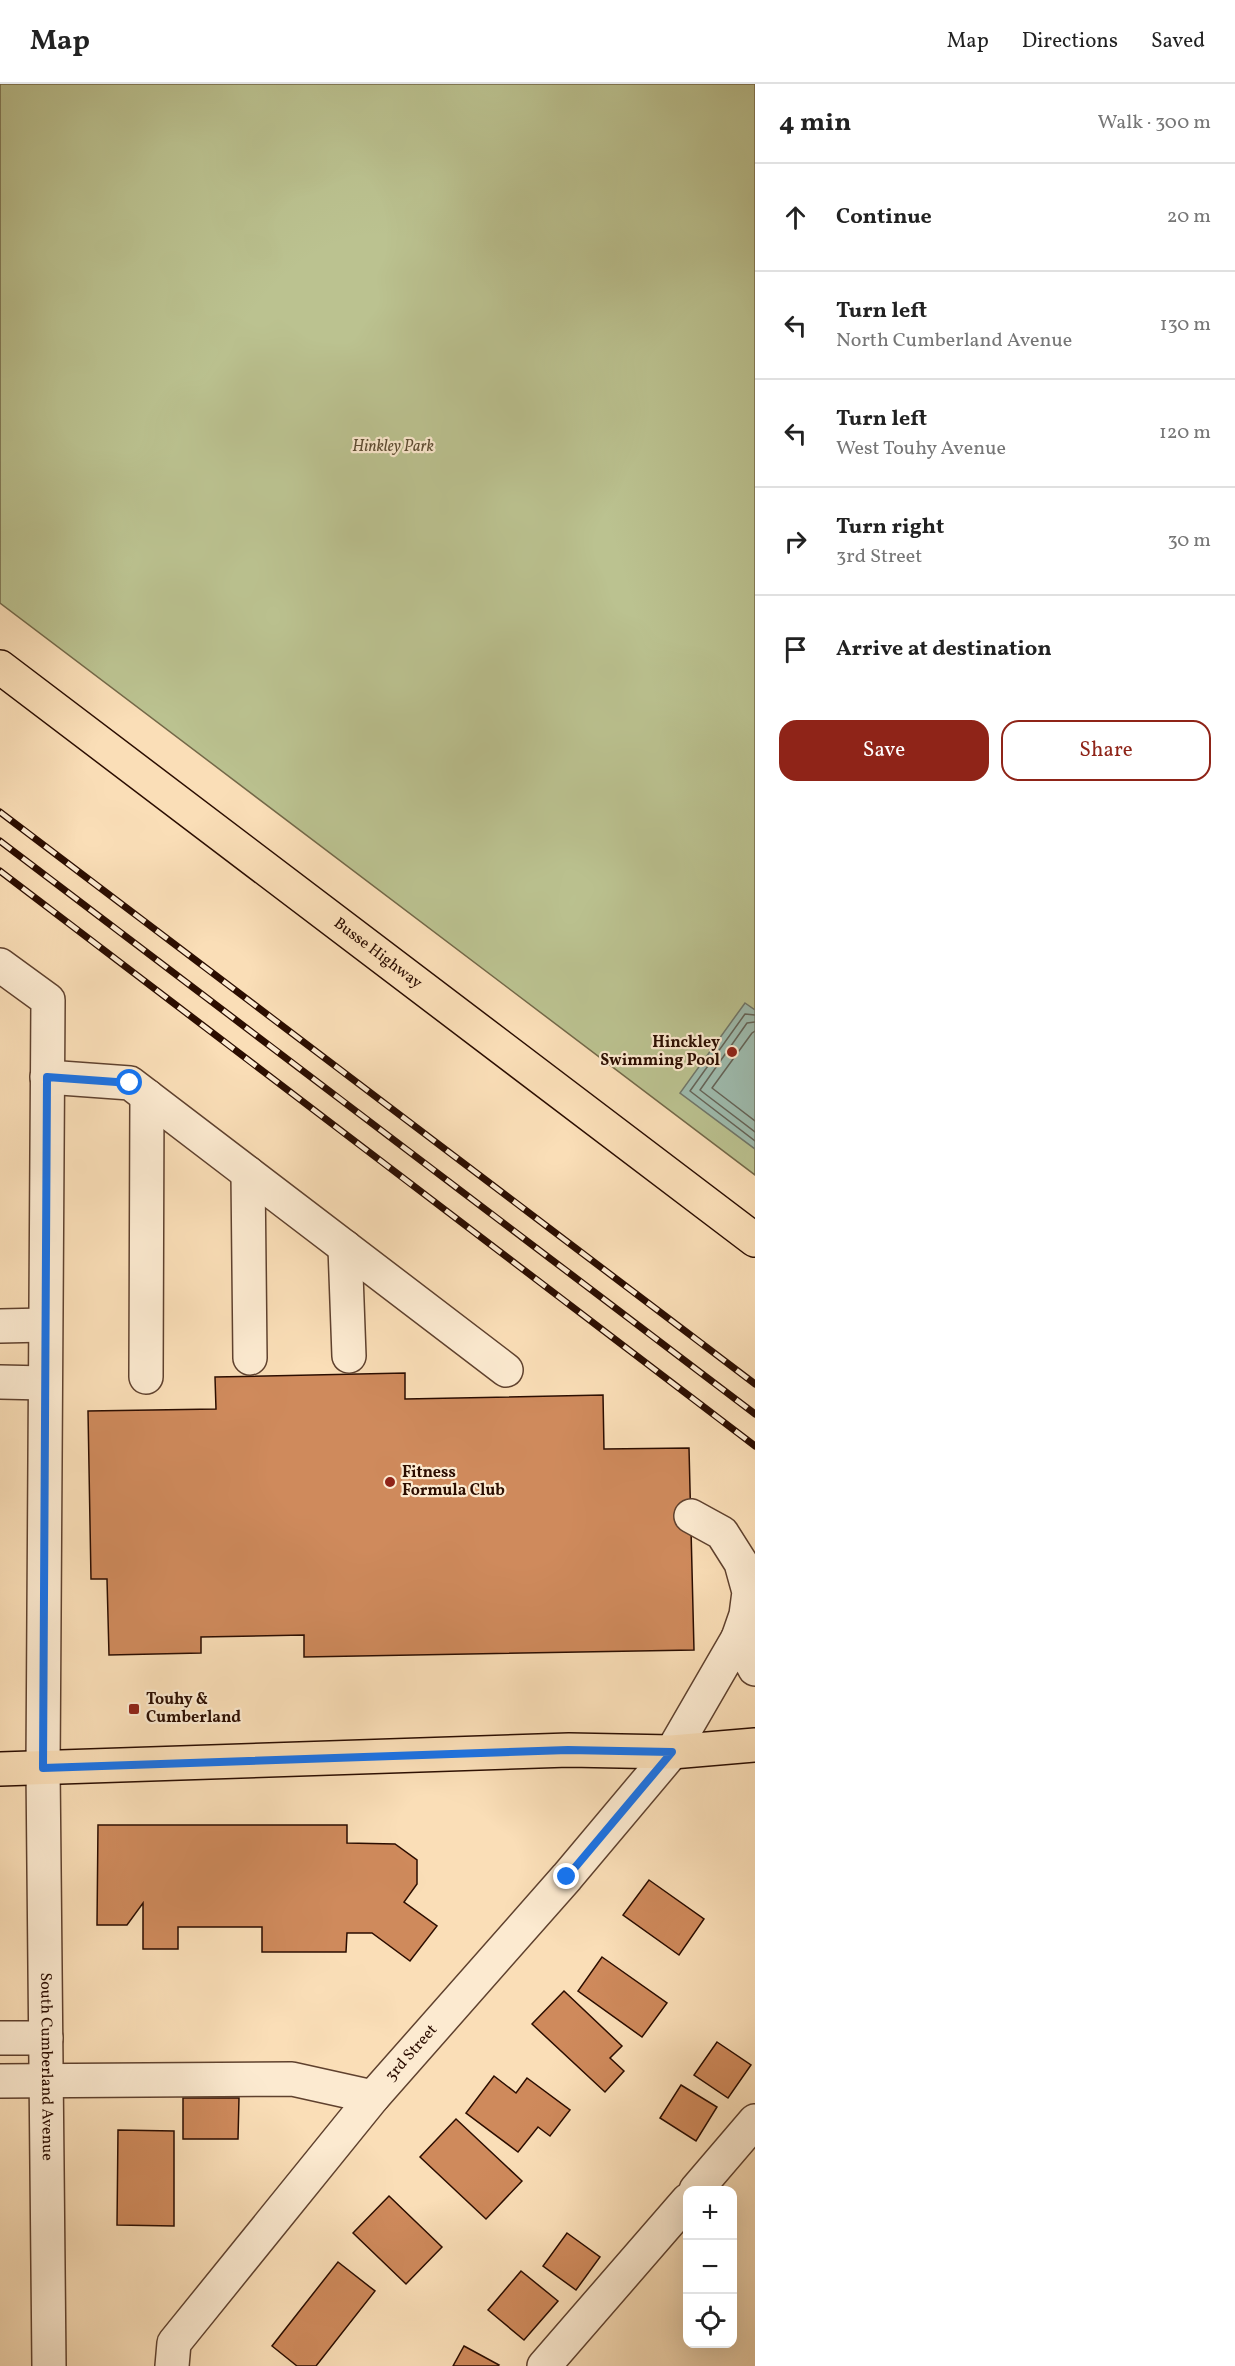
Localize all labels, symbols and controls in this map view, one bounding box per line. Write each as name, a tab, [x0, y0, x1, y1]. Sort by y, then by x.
text: Map	[30, 22, 90, 61]
text: Map	[947, 27, 989, 56]
text: Directions	[1022, 27, 1118, 56]
text: Saved	[1151, 27, 1205, 56]
text: 4 min	[779, 105, 851, 141]
text: Walk · 300 m	[1098, 109, 1211, 137]
icon: ahead	[779, 201, 812, 234]
text: Continue	[836, 202, 932, 233]
text: 20 m	[1167, 203, 1211, 231]
text: Turn left	[836, 296, 927, 327]
icon: left	[779, 309, 812, 342]
text: 130 m	[1160, 311, 1211, 339]
text: North Cumberland Avenue	[836, 327, 1072, 355]
text: Turn left	[836, 404, 927, 435]
icon: left	[779, 417, 812, 450]
text: 120 m	[1159, 419, 1211, 447]
text: West Touhy Avenue	[836, 435, 1006, 463]
park label: Hinkley Park	[352, 436, 434, 458]
text: Turn right	[836, 512, 944, 543]
icon: right	[779, 525, 812, 558]
text: 30 m	[1167, 527, 1211, 555]
text: 3rd Street	[836, 543, 922, 571]
icon: arrive	[779, 633, 812, 666]
text: Arrive at destination	[836, 634, 1052, 665]
button: Save	[779, 720, 989, 781]
button: Share	[1001, 720, 1211, 781]
street label: Busse Highway	[329, 913, 427, 995]
place label: Hinckley Swimming Pool	[600, 1032, 721, 1072]
marker: Hinckley Swimming Pool	[725, 1045, 739, 1059]
route start	[116, 1069, 142, 1095]
place label: Fitness Formula Club	[402, 1462, 505, 1502]
marker: Fitness Formula Club	[383, 1475, 397, 1489]
place label: Touhy & Cumberland	[146, 1689, 241, 1729]
marker: Touhy & Cumberland	[127, 1702, 141, 1716]
route end	[553, 1863, 579, 1889]
street label: South Cumberland Avenue	[34, 1972, 58, 2161]
street label: 3rd Street	[381, 2020, 443, 2086]
map controls	[683, 2186, 737, 2348]
button: +	[683, 2186, 737, 2240]
button: −	[683, 2240, 737, 2294]
button: locate	[683, 2294, 737, 2348]

